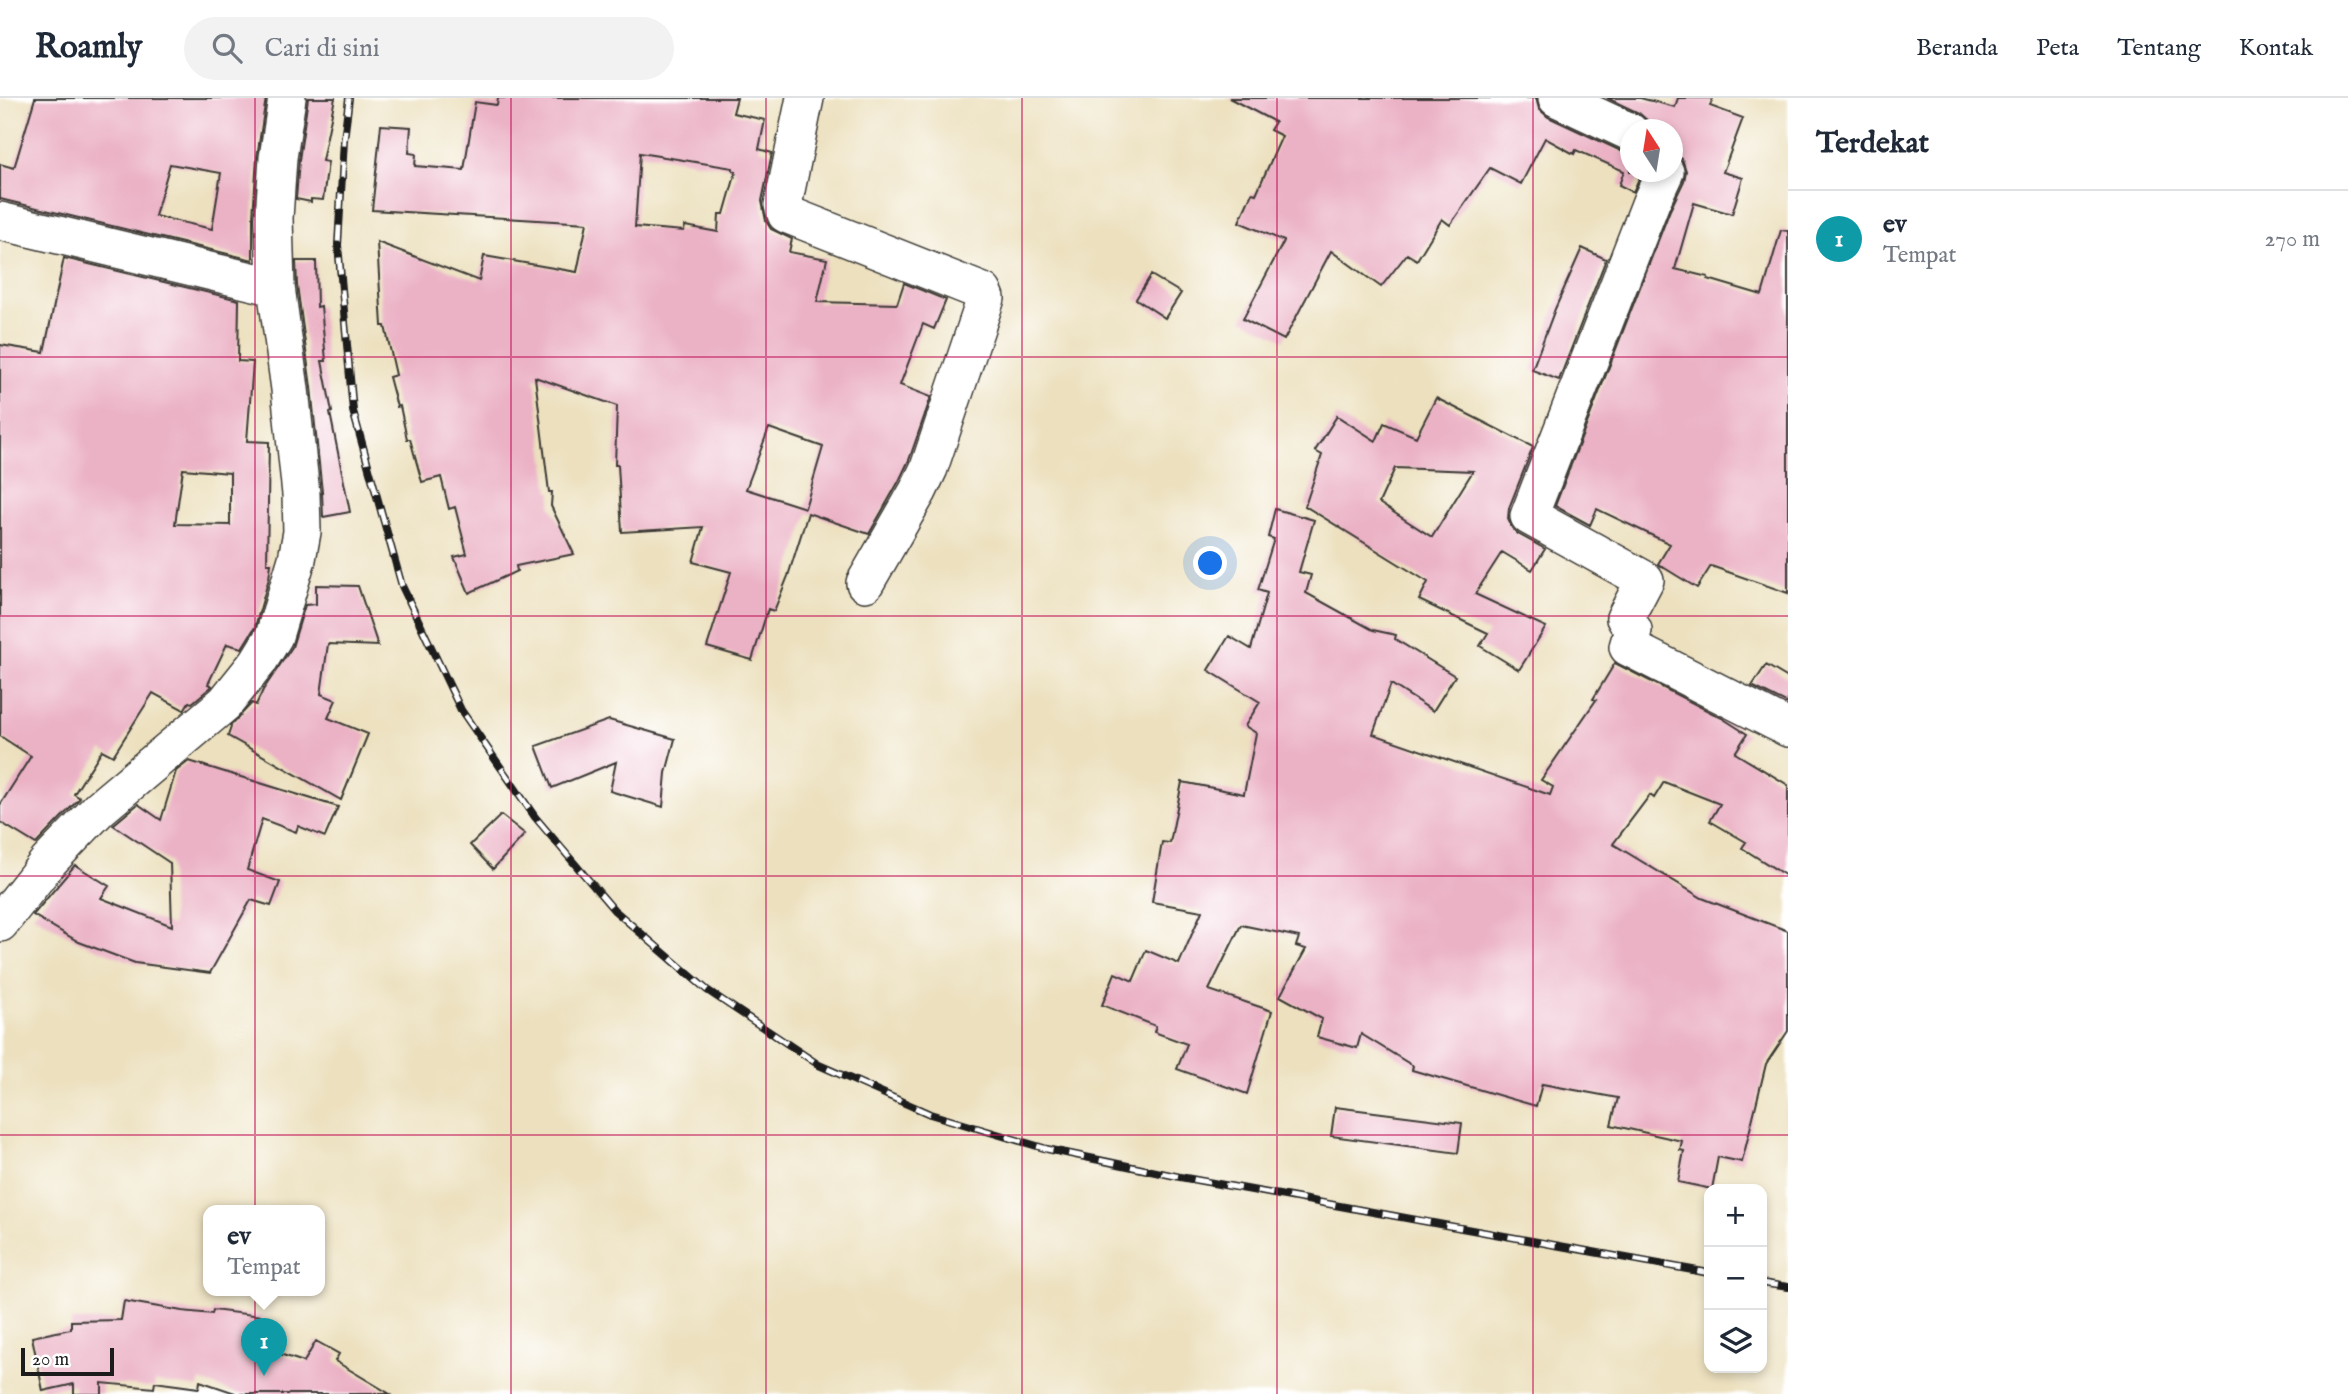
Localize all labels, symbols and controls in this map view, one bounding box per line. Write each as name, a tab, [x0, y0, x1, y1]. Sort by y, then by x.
search box	[184, 17, 674, 80]
text: Roamly	[35, 27, 142, 69]
icon: search	[208, 29, 246, 67]
text: Cari di sini	[264, 32, 380, 65]
text: Beranda	[1916, 33, 1998, 64]
text: Peta	[2036, 33, 2079, 64]
text: Tentang	[2117, 33, 2201, 64]
text: Kontak	[2239, 33, 2313, 64]
north arrow	[1620, 119, 1683, 182]
text: Terdekat	[1816, 125, 1929, 163]
text: ev	[1883, 208, 1907, 241]
text: 1	[1835, 225, 1843, 254]
text: 270 m	[2265, 225, 2320, 254]
text: Tempat	[1883, 241, 1956, 270]
your location	[1193, 546, 1227, 580]
map controls	[1704, 1184, 1767, 1373]
button: +	[1704, 1184, 1767, 1247]
popup	[203, 1205, 325, 1296]
text: ev	[227, 1220, 251, 1253]
button: −	[1704, 1247, 1767, 1310]
text: Tempat	[227, 1253, 301, 1282]
button: layers	[1704, 1310, 1767, 1373]
pin: 1	[241, 1318, 287, 1376]
scale bar	[21, 1345, 114, 1377]
text: 20 m	[32, 1348, 69, 1372]

